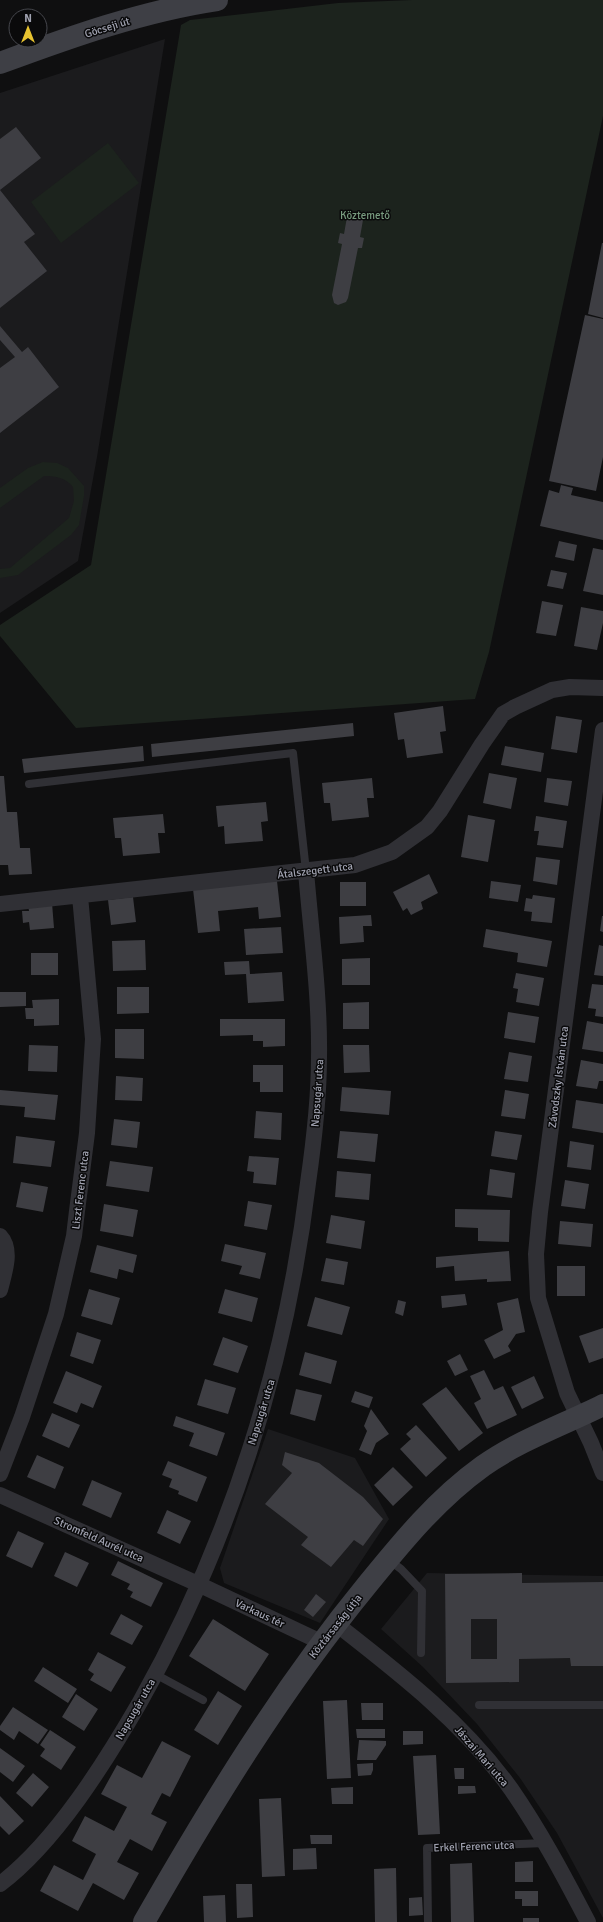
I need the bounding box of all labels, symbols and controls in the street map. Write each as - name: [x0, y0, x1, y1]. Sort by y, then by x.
- north arrow: [8, 8, 48, 48]
- text: N: [24, 12, 32, 25]
- street label: Göcseji út: [83, 14, 131, 41]
- park label: Köztemető: [340, 209, 390, 222]
- street label: Átalszegett utca: [276, 858, 354, 882]
- street label: Závodszky István utca: [546, 1025, 571, 1129]
- street label: Napsugár utca: [309, 1058, 326, 1127]
- street label: Liszt Ferenc utca: [69, 1150, 92, 1230]
- street label: Napsugár utca: [245, 1377, 278, 1447]
- street label: Stromfeld Aurél utca: [52, 1514, 146, 1565]
- street label: Köztársaság útja: [306, 1591, 365, 1661]
- street label: Varkaus tér: [233, 1596, 287, 1631]
- street label: Napsugár utca: [113, 1676, 158, 1742]
- street label: Jászai Mari utca: [452, 1724, 512, 1789]
- street label: Erkel Ferenc utca: [433, 1839, 515, 1854]

